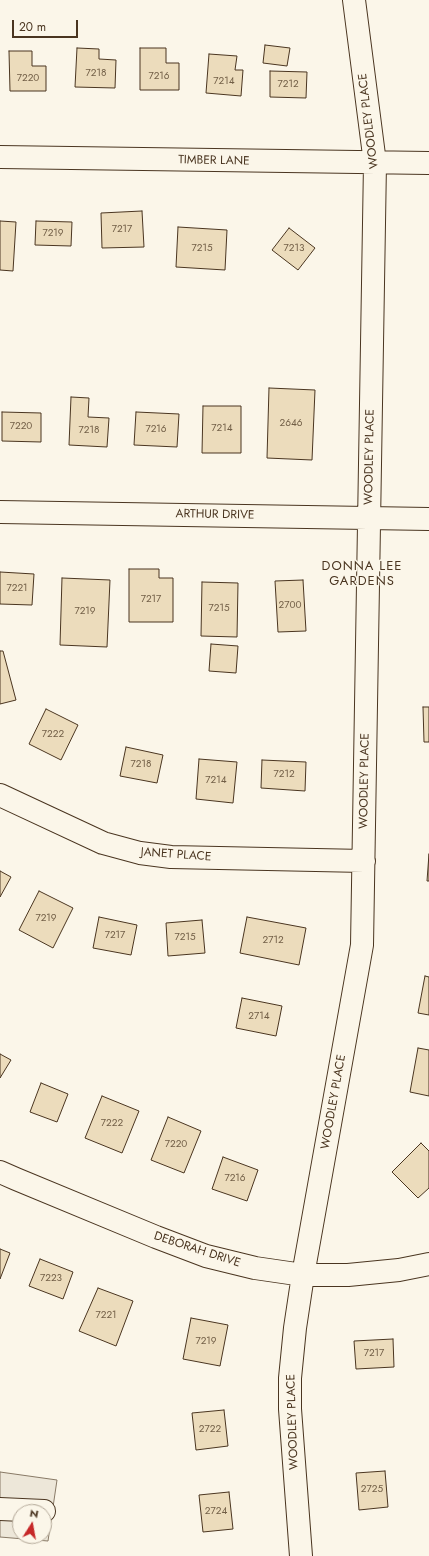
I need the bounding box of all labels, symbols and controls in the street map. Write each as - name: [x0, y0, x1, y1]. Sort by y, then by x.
- scale bar: [14, 12, 80, 38]
- text: 20 m: [19, 18, 46, 36]
- house number: 7218: [86, 68, 106, 80]
- house number: 7216: [148, 71, 170, 83]
- house number: 7220: [17, 73, 39, 85]
- street label: WOODLEY PLACE: [356, 73, 382, 169]
- house number: 7214: [213, 76, 235, 88]
- house number: 7212: [277, 79, 299, 91]
- street label: TIMBER LANE: [178, 153, 250, 169]
- house number: 7217: [112, 224, 132, 236]
- house number: 7219: [42, 228, 64, 240]
- house number: 7215: [191, 243, 213, 255]
- house number: 7213: [284, 243, 304, 255]
- street label: WOODLEY PLACE: [362, 409, 378, 505]
- house number: 2646: [279, 418, 303, 430]
- house number: 7220: [10, 421, 32, 433]
- house number: 7214: [211, 423, 233, 435]
- house number: 7216: [145, 424, 167, 436]
- house number: 7218: [79, 425, 99, 437]
- street label: ARTHUR DRIVE: [175, 507, 255, 523]
- district label: DONNA LEE GARDENS: [322, 559, 402, 590]
- house number: 7221: [6, 583, 28, 595]
- house number: 7217: [141, 594, 161, 606]
- house number: 2700: [279, 600, 301, 612]
- house number: 7215: [208, 603, 230, 615]
- house number: 7219: [74, 606, 96, 618]
- house number: 7222: [42, 729, 64, 741]
- street label: WOODLEY PLACE: [357, 733, 373, 829]
- house number: 7218: [131, 759, 151, 771]
- house number: 7212: [273, 769, 295, 781]
- house number: 7214: [205, 775, 227, 787]
- street label: JANET PLACE: [140, 845, 212, 865]
- house number: 7219: [35, 913, 57, 925]
- house number: 7217: [105, 930, 125, 942]
- house number: 7215: [174, 932, 196, 944]
- house number: 2712: [262, 935, 284, 947]
- house number: 2714: [248, 1011, 270, 1023]
- street label: WOODLEY PLACE: [319, 1054, 349, 1150]
- house number: 7222: [101, 1118, 123, 1130]
- house number: 7220: [165, 1139, 187, 1151]
- house number: 7216: [224, 1173, 246, 1185]
- street label: DEBORAH DRIVE: [152, 1229, 242, 1271]
- house number: 7223: [40, 1273, 62, 1285]
- house number: 7221: [95, 1310, 117, 1322]
- house number: 7219: [195, 1336, 217, 1348]
- house number: 7217: [364, 1348, 384, 1360]
- street label: WOODLEY PLACE: [284, 1374, 302, 1470]
- house number: 2722: [199, 1424, 221, 1436]
- house number: 2725: [361, 1484, 383, 1496]
- north arrow: [12, 1504, 52, 1544]
- text: N: [28, 1505, 40, 1522]
- house number: 2724: [205, 1506, 227, 1518]

